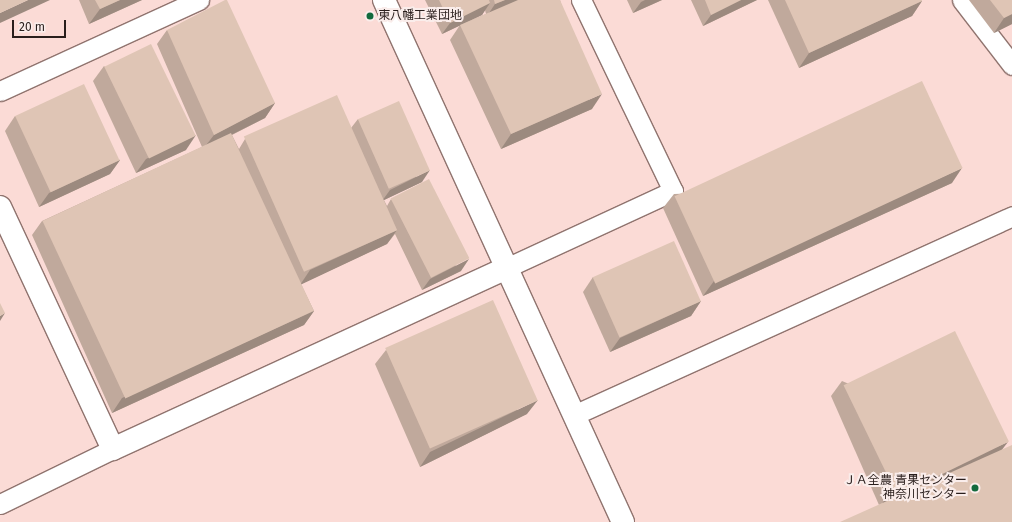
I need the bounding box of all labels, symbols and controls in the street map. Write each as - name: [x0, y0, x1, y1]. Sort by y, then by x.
- place label: 東八幡工業団地: [378, 9, 462, 23]
- marker: 東八幡工業団地: [365, 11, 375, 21]
- scale bar: [14, 12, 68, 38]
- text: 20 m: [19, 20, 45, 34]
- place label: ＪＡ全農 青果センター 神奈川センター: [844, 474, 967, 502]
- marker: ＪＡ全農 青果センター 神奈川センター: [970, 483, 980, 493]

